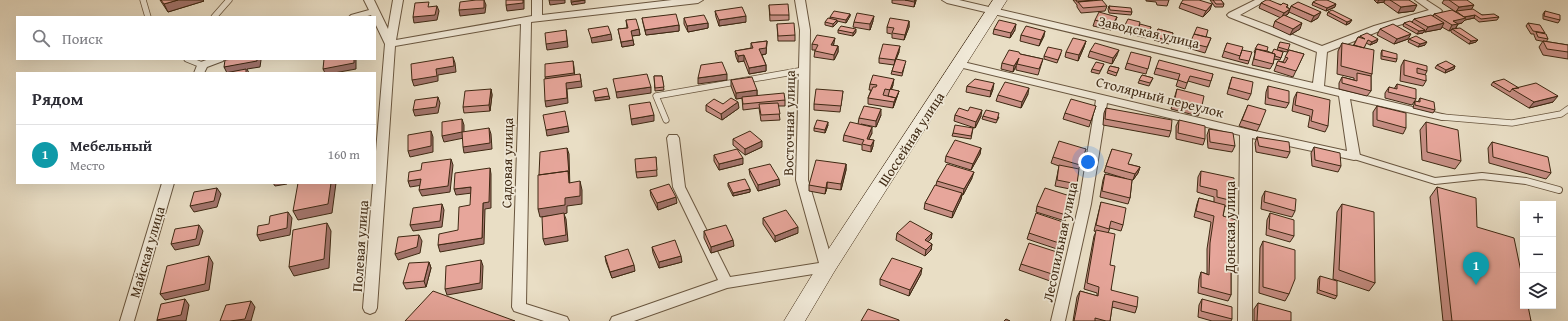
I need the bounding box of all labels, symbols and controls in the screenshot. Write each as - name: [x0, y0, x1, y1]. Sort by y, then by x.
- street label: Заводская улица: [1096, 11, 1202, 53]
- search box: [16, 16, 376, 60]
- icon: search: [30, 27, 52, 49]
- text: Поиск: [62, 28, 103, 49]
- street label: Восточная улица: [778, 70, 800, 176]
- street label: Столярный переулок: [1094, 71, 1227, 123]
- text: Рядом: [32, 86, 83, 111]
- street label: Шоссейная улица: [873, 88, 949, 190]
- street label: Садовая улица: [496, 117, 518, 208]
- text: Мебельный: [70, 135, 152, 156]
- text: 1: [42, 145, 48, 164]
- text: 160 m: [328, 145, 360, 164]
- your location: [1078, 152, 1098, 172]
- text: Место: [70, 156, 105, 175]
- street label: Лесопильная улица: [1038, 180, 1083, 304]
- street label: Донская улица: [1220, 180, 1240, 274]
- street label: Полевая улица: [347, 199, 373, 293]
- map controls: [1520, 201, 1556, 309]
- button: +: [1520, 201, 1556, 237]
- street label: Майская улица: [124, 204, 170, 300]
- button: −: [1520, 237, 1556, 273]
- pin: 1: [1463, 252, 1489, 285]
- button: layers: [1520, 273, 1556, 309]

